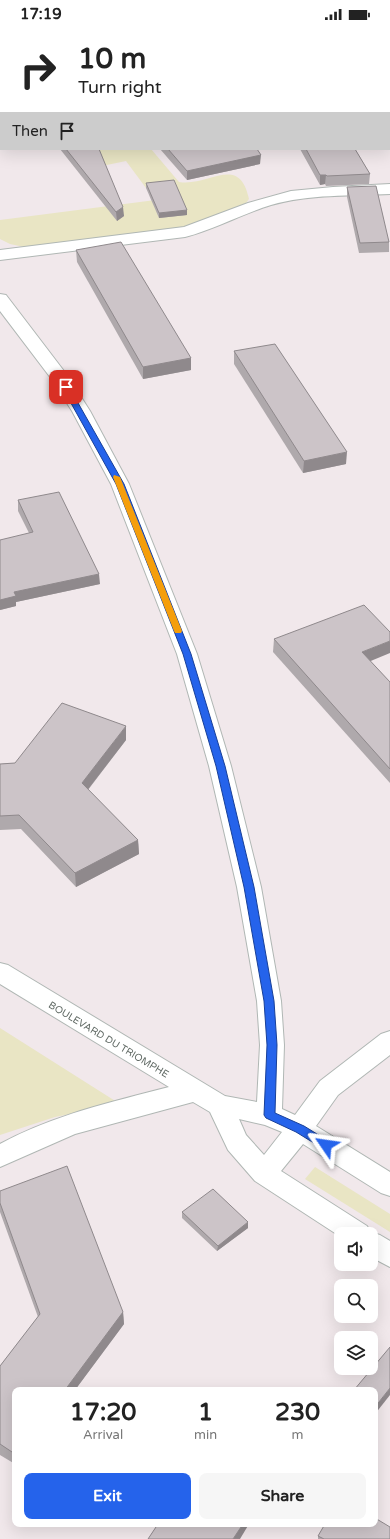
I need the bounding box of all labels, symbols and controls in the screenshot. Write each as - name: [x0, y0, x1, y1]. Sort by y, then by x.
- text: 17:19: [20, 5, 62, 23]
- text: 10 m: [78, 42, 146, 76]
- icon: right: [12, 44, 64, 96]
- text: Turn right: [78, 76, 162, 98]
- icon: arrive: [56, 120, 78, 142]
- text: Then: [12, 122, 48, 140]
- pin: [49, 370, 83, 404]
- icon: arrive: [55, 376, 77, 398]
- street label: BOULEVARD DU TRIOMPHE: [46, 999, 171, 1081]
- position arrow: [305, 1124, 347, 1166]
- map controls: [334, 1227, 378, 1375]
- button: sound: [334, 1227, 378, 1271]
- button: search: [334, 1279, 378, 1323]
- button: layers: [334, 1331, 378, 1375]
- text: 17:20: [70, 1398, 136, 1427]
- text: 1: [198, 1398, 213, 1427]
- text: 230: [275, 1398, 320, 1427]
- text: Arrival: [83, 1427, 123, 1443]
- text: min: [194, 1427, 217, 1443]
- text: m: [292, 1427, 304, 1443]
- button: Exit: [24, 1473, 191, 1519]
- button: Share: [199, 1473, 366, 1519]

